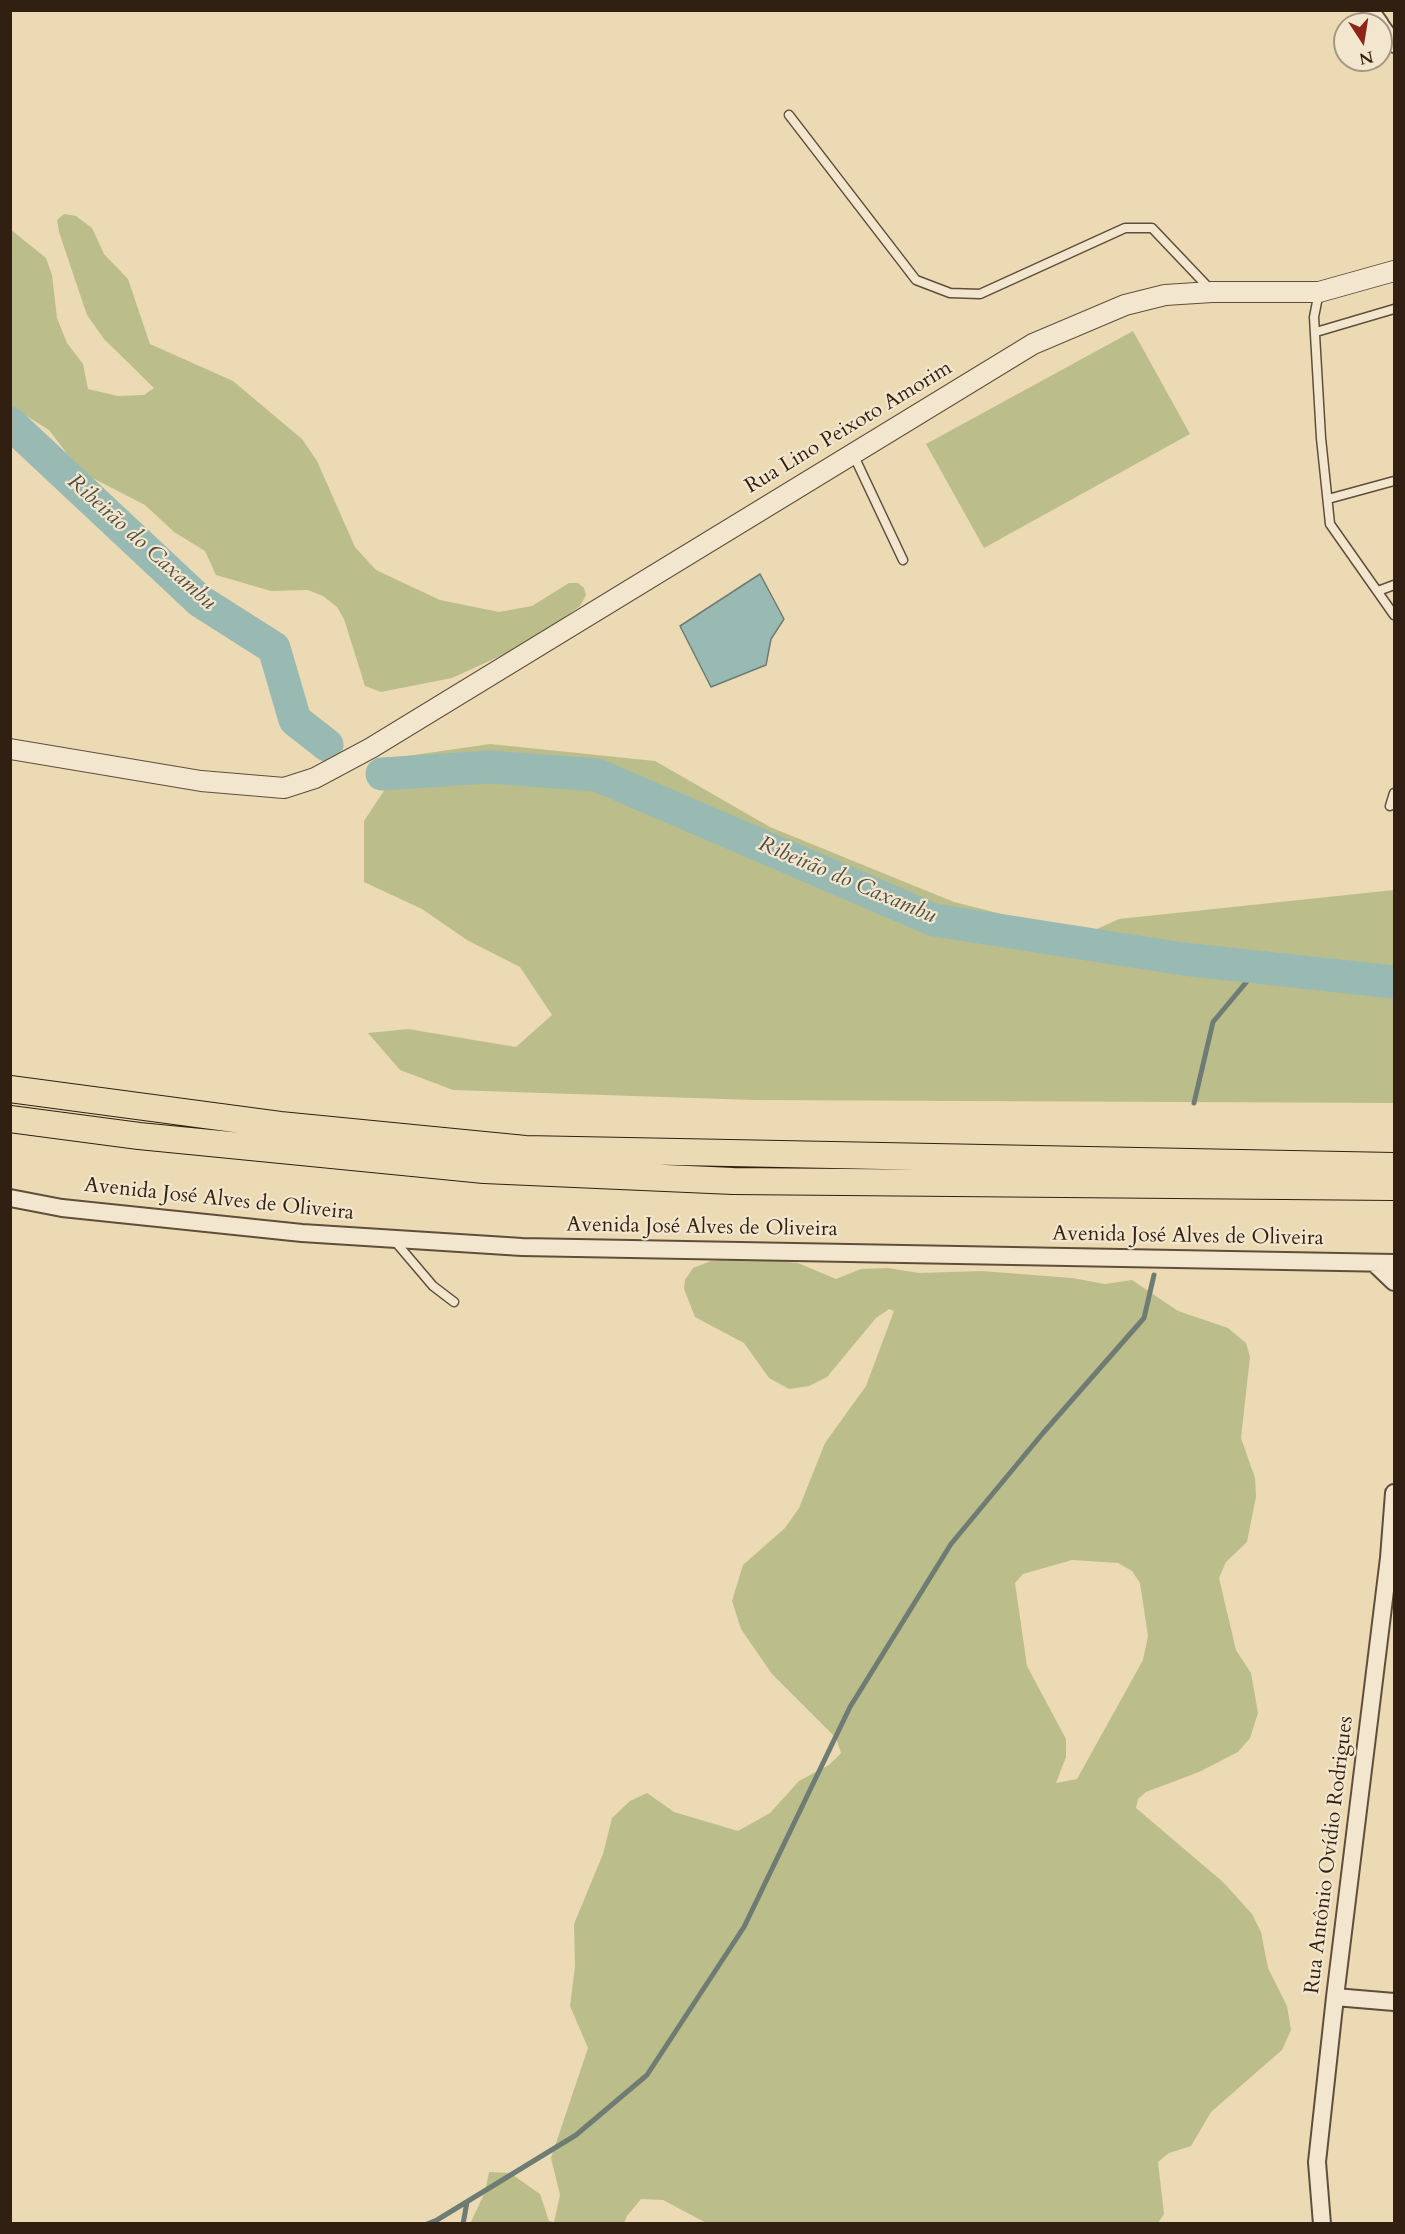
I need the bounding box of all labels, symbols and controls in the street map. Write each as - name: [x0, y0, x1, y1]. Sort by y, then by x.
- north arrow: [1333, 12, 1393, 72]
- text: N: [1357, 45, 1375, 70]
- street label: Rua Lino Peixoto Amorim: [741, 356, 957, 500]
- water label: Ribeirão do Caxambu: [61, 469, 221, 617]
- water label: Ribeirão do Caxambu: [754, 832, 940, 930]
- street label: Avenida José Alves de Oliveira: [83, 1173, 355, 1227]
- street label: Avenida José Alves de Oliveira: [566, 1213, 838, 1243]
- street label: Avenida José Alves de Oliveira: [1052, 1222, 1324, 1252]
- street label: Rua Antônio Ovídio Rodrigues: [1300, 1715, 1360, 1995]

